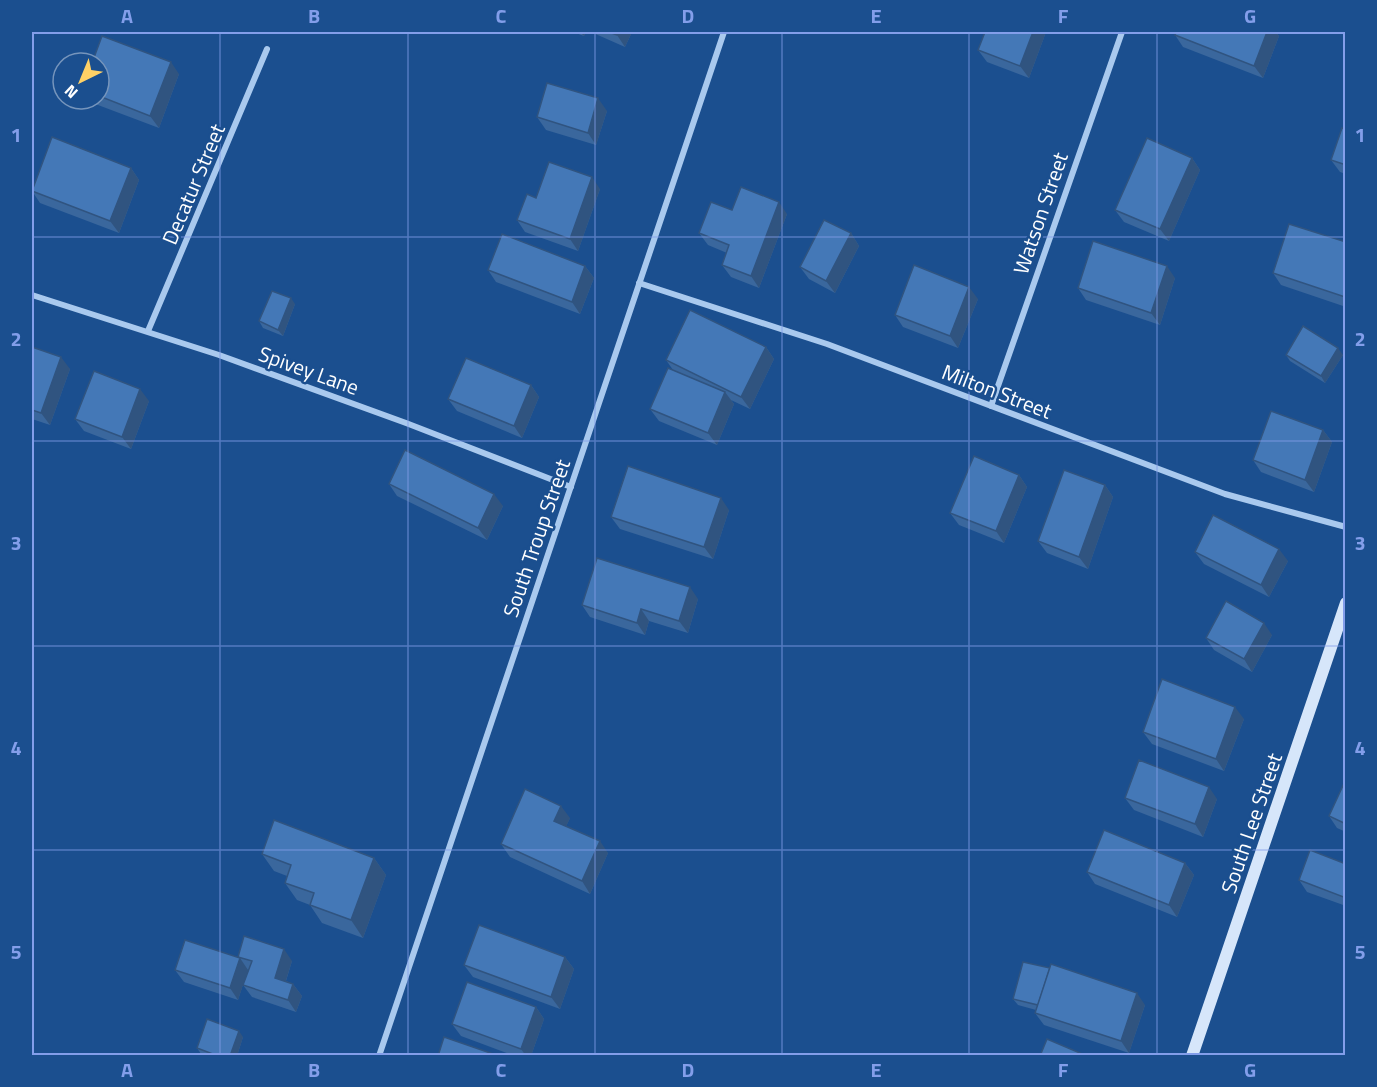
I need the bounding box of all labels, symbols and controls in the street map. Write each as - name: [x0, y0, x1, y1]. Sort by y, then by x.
- text: A: [121, 0, 133, 31]
- text: B: [308, 0, 320, 31]
- text: C: [496, 0, 507, 31]
- text: D: [682, 0, 694, 31]
- text: E: [870, 0, 882, 31]
- text: F: [1058, 0, 1069, 31]
- text: G: [1244, 0, 1256, 31]
- north arrow: [51, 51, 111, 111]
- text: N: [59, 79, 83, 105]
- street label: Decatur Street: [153, 118, 233, 249]
- text: 1: [10, 119, 22, 150]
- text: 1: [1354, 119, 1366, 150]
- street label: Watson Street: [1004, 147, 1076, 278]
- text: 2: [10, 323, 22, 354]
- text: 2: [1354, 323, 1366, 354]
- street label: Spivey Lane: [254, 337, 364, 403]
- street label: Milton Street: [937, 355, 1057, 427]
- street label: South Troup Street: [494, 454, 578, 621]
- text: 3: [10, 527, 22, 558]
- text: 3: [1354, 527, 1366, 558]
- text: 4: [10, 732, 22, 763]
- text: 4: [1354, 732, 1366, 763]
- street label: South Lee Street: [1212, 748, 1290, 898]
- text: 5: [10, 936, 22, 967]
- text: 5: [1354, 936, 1366, 967]
- text: A: [121, 1054, 133, 1085]
- text: B: [308, 1054, 320, 1085]
- text: C: [496, 1054, 507, 1085]
- text: D: [682, 1054, 694, 1085]
- text: E: [870, 1054, 882, 1085]
- text: F: [1058, 1054, 1069, 1085]
- text: G: [1244, 1054, 1256, 1085]

